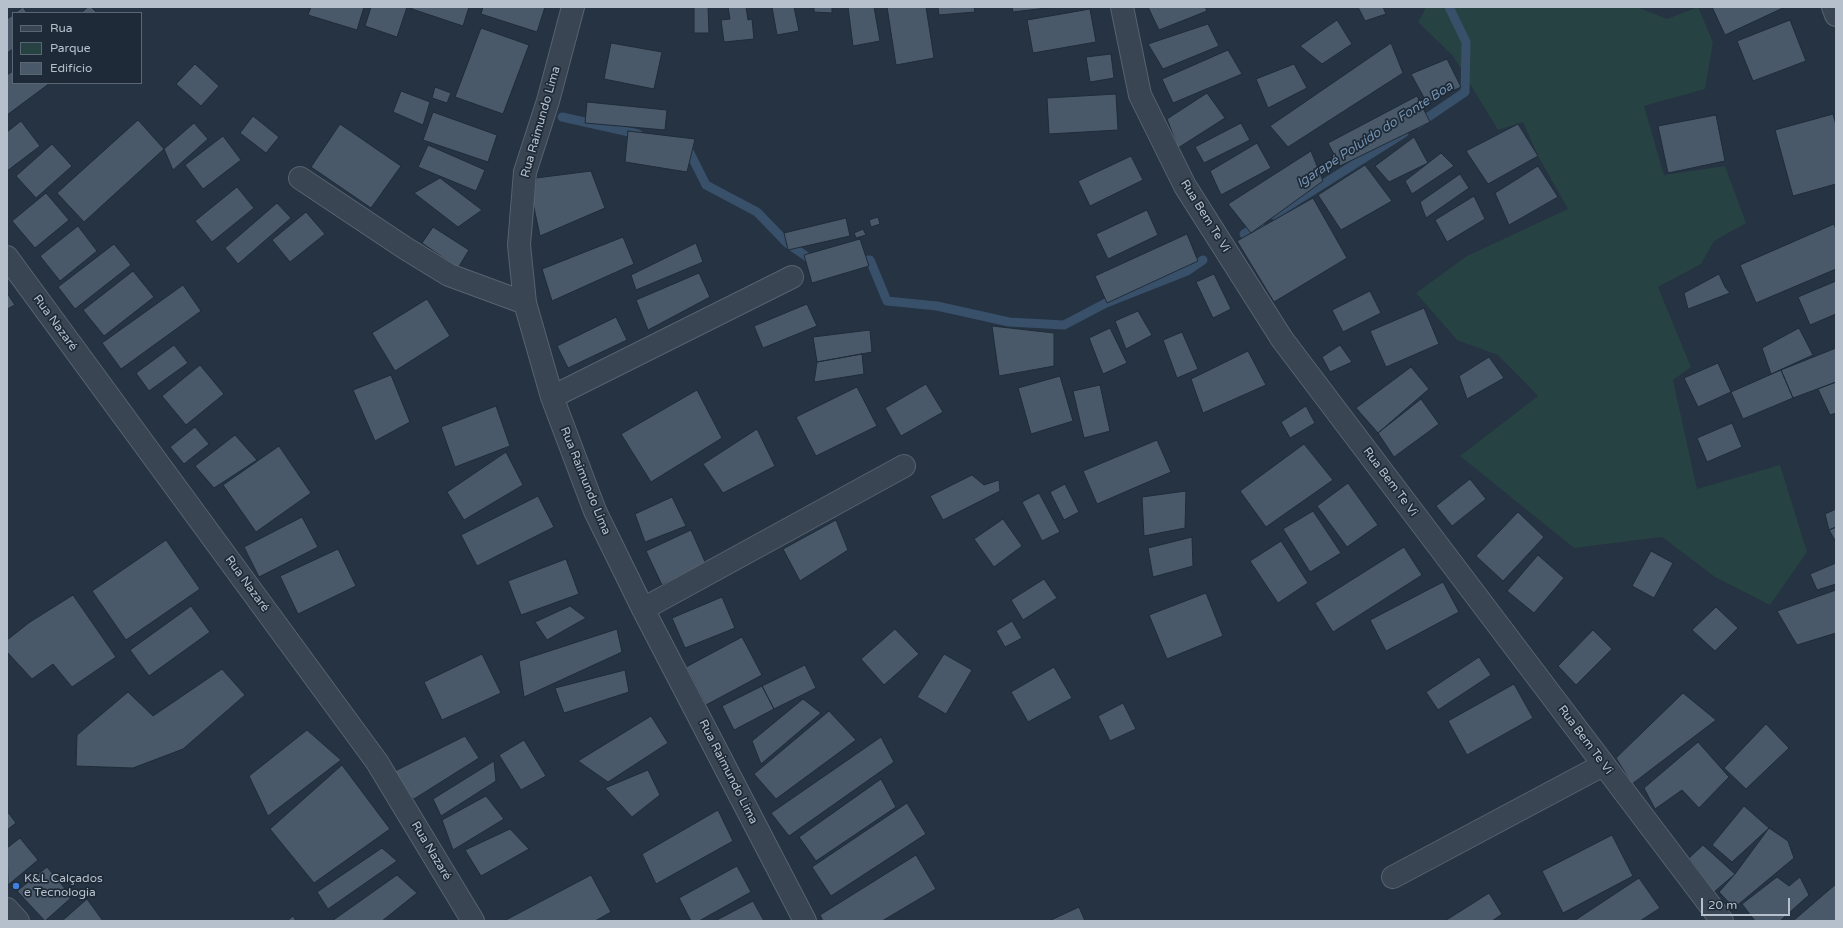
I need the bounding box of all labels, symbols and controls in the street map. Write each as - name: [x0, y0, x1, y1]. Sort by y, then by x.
- legend: [12, 12, 142, 84]
- text: Rua: [50, 21, 73, 35]
- text: Parque: [50, 41, 91, 55]
- text: Edifício: [50, 61, 92, 75]
- street label: Rua Raimundo Lima: [518, 65, 564, 179]
- water label: Igarapé Poluído do Fonte Boa: [1294, 79, 1456, 191]
- street label: Rua Bem Te Vi: [1177, 177, 1233, 255]
- street label: Rua Nazaré: [30, 292, 80, 354]
- street label: Rua Raimundo Lima: [557, 425, 613, 537]
- street label: Rua Bem Te Vi: [1359, 445, 1421, 519]
- street label: Rua Nazaré: [222, 553, 272, 615]
- street label: Rua Bem Te Vi: [1554, 703, 1616, 777]
- street label: Rua Raimundo Lima: [695, 717, 761, 827]
- street label: Rua Nazaré: [408, 819, 454, 883]
- place label: K&L Calçados e Tecnologia: [24, 872, 103, 900]
- marker: K&L Calçados e Tecnologia: [11, 881, 21, 891]
- scale bar: [1703, 890, 1792, 916]
- text: 20 m: [1708, 898, 1737, 912]

